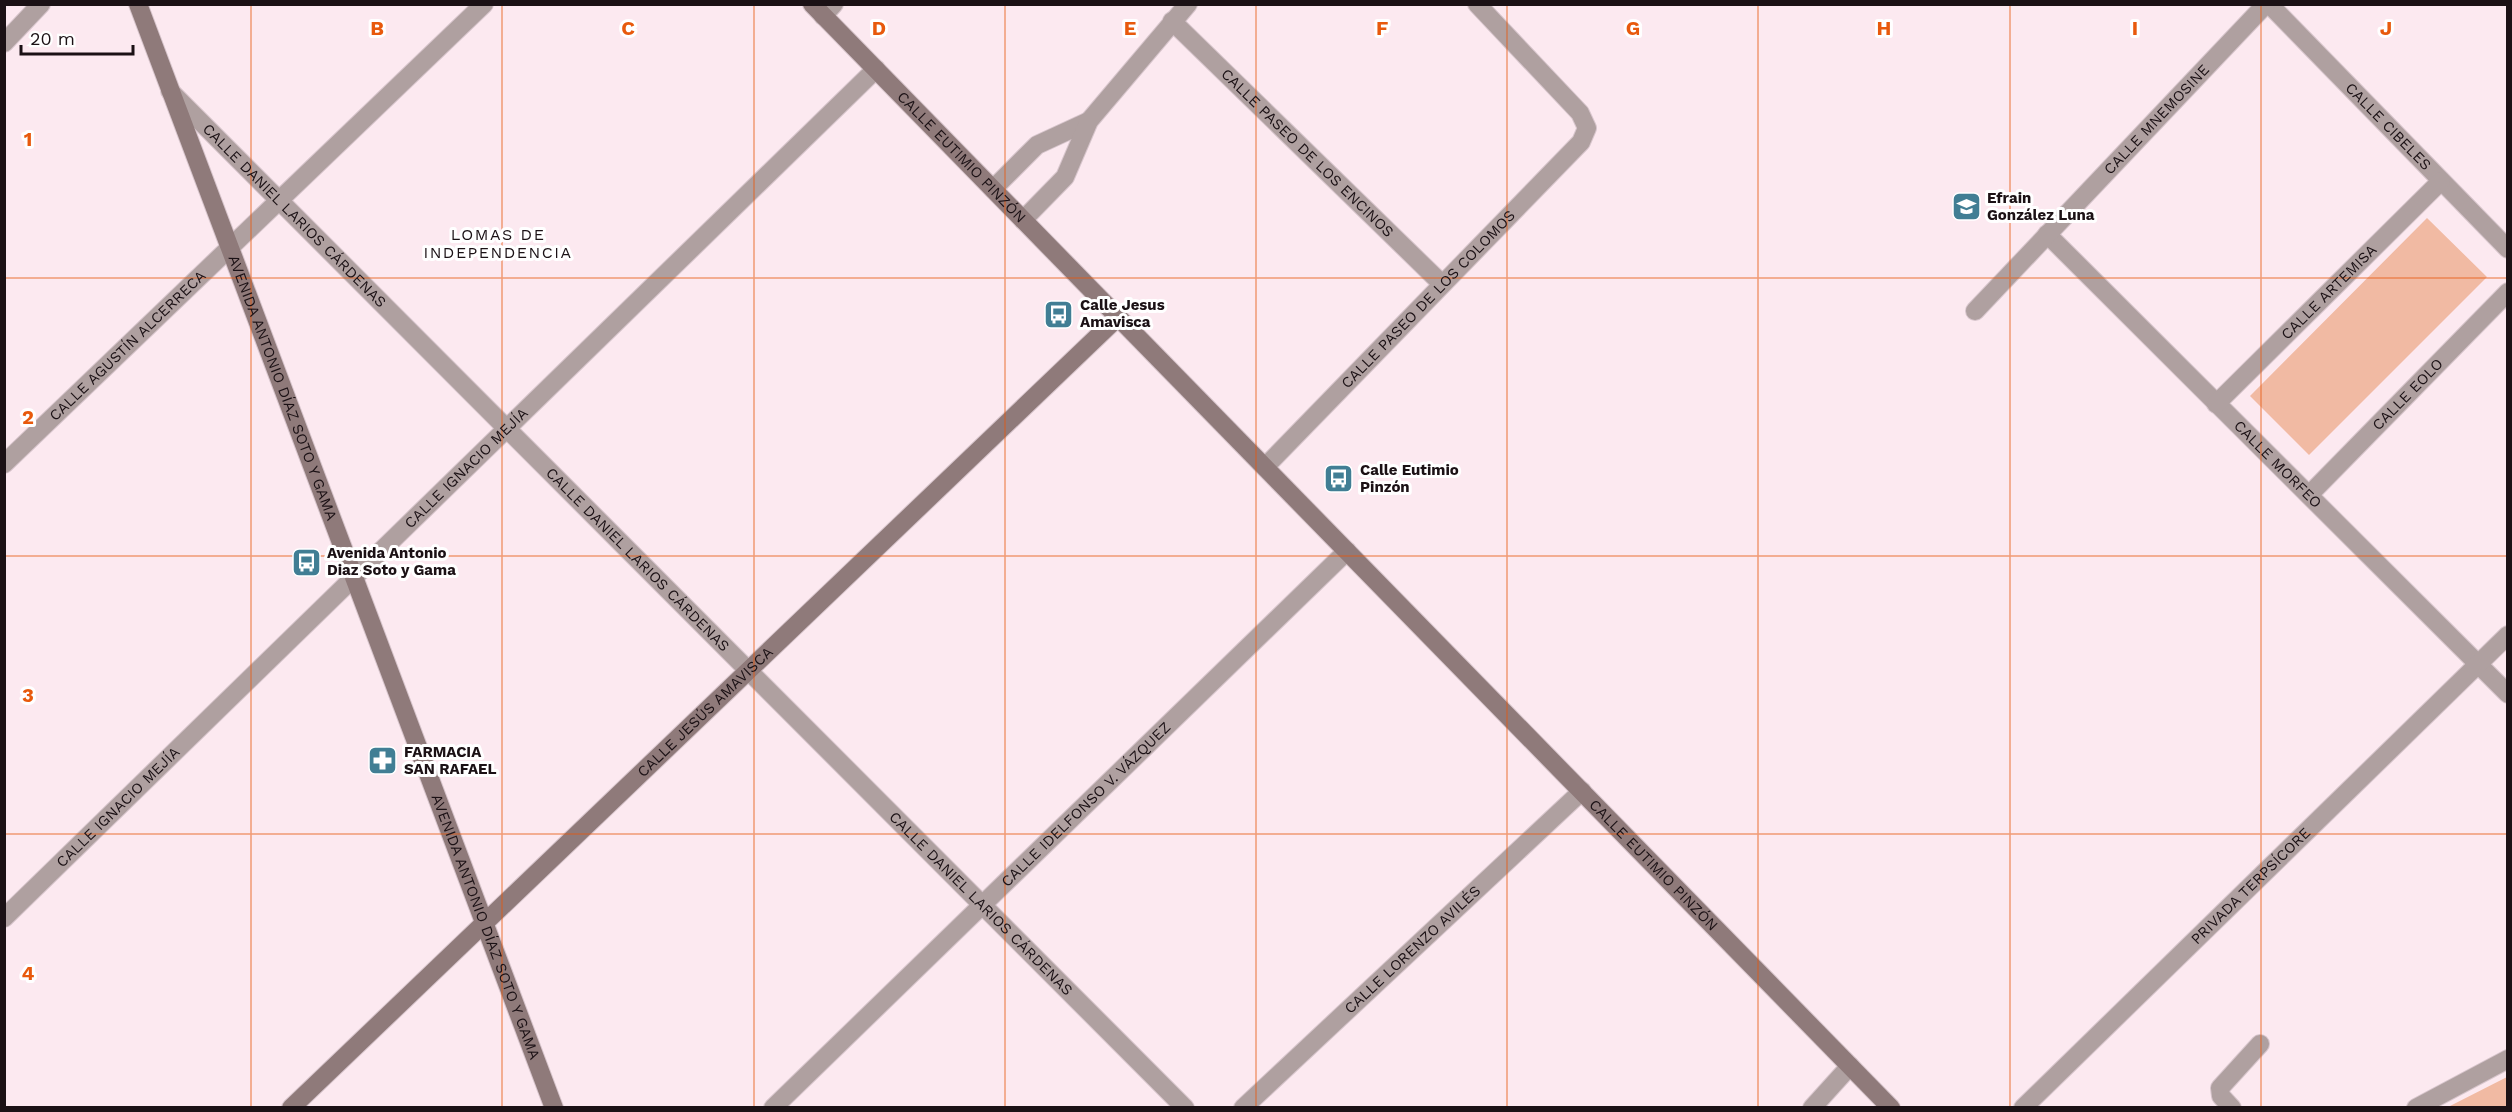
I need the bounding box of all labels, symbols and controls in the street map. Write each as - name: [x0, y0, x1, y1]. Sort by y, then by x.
- text: B: [370, 16, 384, 40]
- text: C: [621, 16, 635, 40]
- text: D: [872, 16, 886, 40]
- text: E: [1124, 16, 1136, 40]
- text: F: [1376, 16, 1388, 40]
- text: G: [1626, 16, 1640, 40]
- text: H: [1877, 16, 1891, 40]
- text: I: [2132, 16, 2138, 40]
- text: J: [2380, 16, 2392, 40]
- scale bar: [21, 18, 134, 56]
- text: 20 m: [30, 28, 75, 49]
- street label: CALLE MNEMOSINE: [2100, 61, 2213, 178]
- street label: CALLE PASEO DE LOS ENCINOS: [1217, 65, 1397, 241]
- street label: CALLE CIBELES: [2342, 79, 2435, 174]
- street label: CALLE EUTIMIO PINZÓN: [894, 88, 1030, 226]
- street label: CALLE DANIEL LARIOS CÁRDENAS: [199, 120, 390, 311]
- text: 1: [24, 127, 32, 151]
- place label: Efrain González Luna: [1987, 189, 2095, 224]
- school or university icon: Efrain González Luna: [1950, 191, 1982, 223]
- street label: CALLE PASEO DE LOS COLOMOS: [1337, 206, 1519, 392]
- district label: LOMAS DE INDEPENDENCIA: [423, 225, 573, 262]
- street label: CALLE ARTEMISA: [2277, 241, 2380, 343]
- street label: AVENIDA ANTONIO DÍAZ SOTO Y GAMA: [224, 252, 341, 523]
- street label: CALLE AGUSTÍN ALCERRECA: [46, 267, 209, 425]
- place label: Calle Jesus Amavisca: [1080, 296, 1165, 331]
- bus stop icon: Calle Jesus Amavisca: [1043, 298, 1075, 330]
- street label: CALLE EOLO: [2369, 355, 2447, 434]
- street label: CALLE IGNACIO MEJÍA: [401, 404, 532, 532]
- text: 2: [22, 405, 34, 429]
- street label: CALLE MORFEO: [2230, 417, 2325, 512]
- place label: Calle Eutimio Pinzón: [1360, 461, 1459, 496]
- bus stop icon: Calle Eutimio Pinzón: [1323, 463, 1355, 495]
- street label: CALLE DANIEL LARIOS CÁRDENAS: [542, 464, 733, 655]
- place label: Avenida Antonio Diaz Soto y Gama: [327, 544, 456, 579]
- bus stop icon: Avenida Antonio Diaz Soto y Gama: [290, 546, 322, 578]
- street label: CALLE JESÚS AMAVISCA: [634, 643, 777, 781]
- text: 3: [22, 683, 34, 707]
- street label: CALLE IDELFONSO V. VÁZQUEZ: [997, 718, 1174, 891]
- street label: CALLE IGNACIO MEJÍA: [53, 743, 183, 871]
- place label: FARMACIA SAN RAFAEL: [404, 743, 497, 778]
- pharmacy icon: FARMACIA SAN RAFAEL: [367, 745, 399, 777]
- street label: AVENIDA ANTONIO DÍAZ SOTO Y GAMA: [428, 791, 544, 1062]
- street label: CALLE EUTIMIO PINZÓN: [1585, 796, 1722, 934]
- street label: CALLE DANIEL LARIOS CÁRDENAS: [885, 808, 1076, 999]
- street label: PRIVADA TERPSÍCORE: [2187, 824, 2314, 948]
- street label: CALLE LORENZO AVILÉS: [1341, 882, 1484, 1017]
- text: 4: [22, 961, 35, 985]

